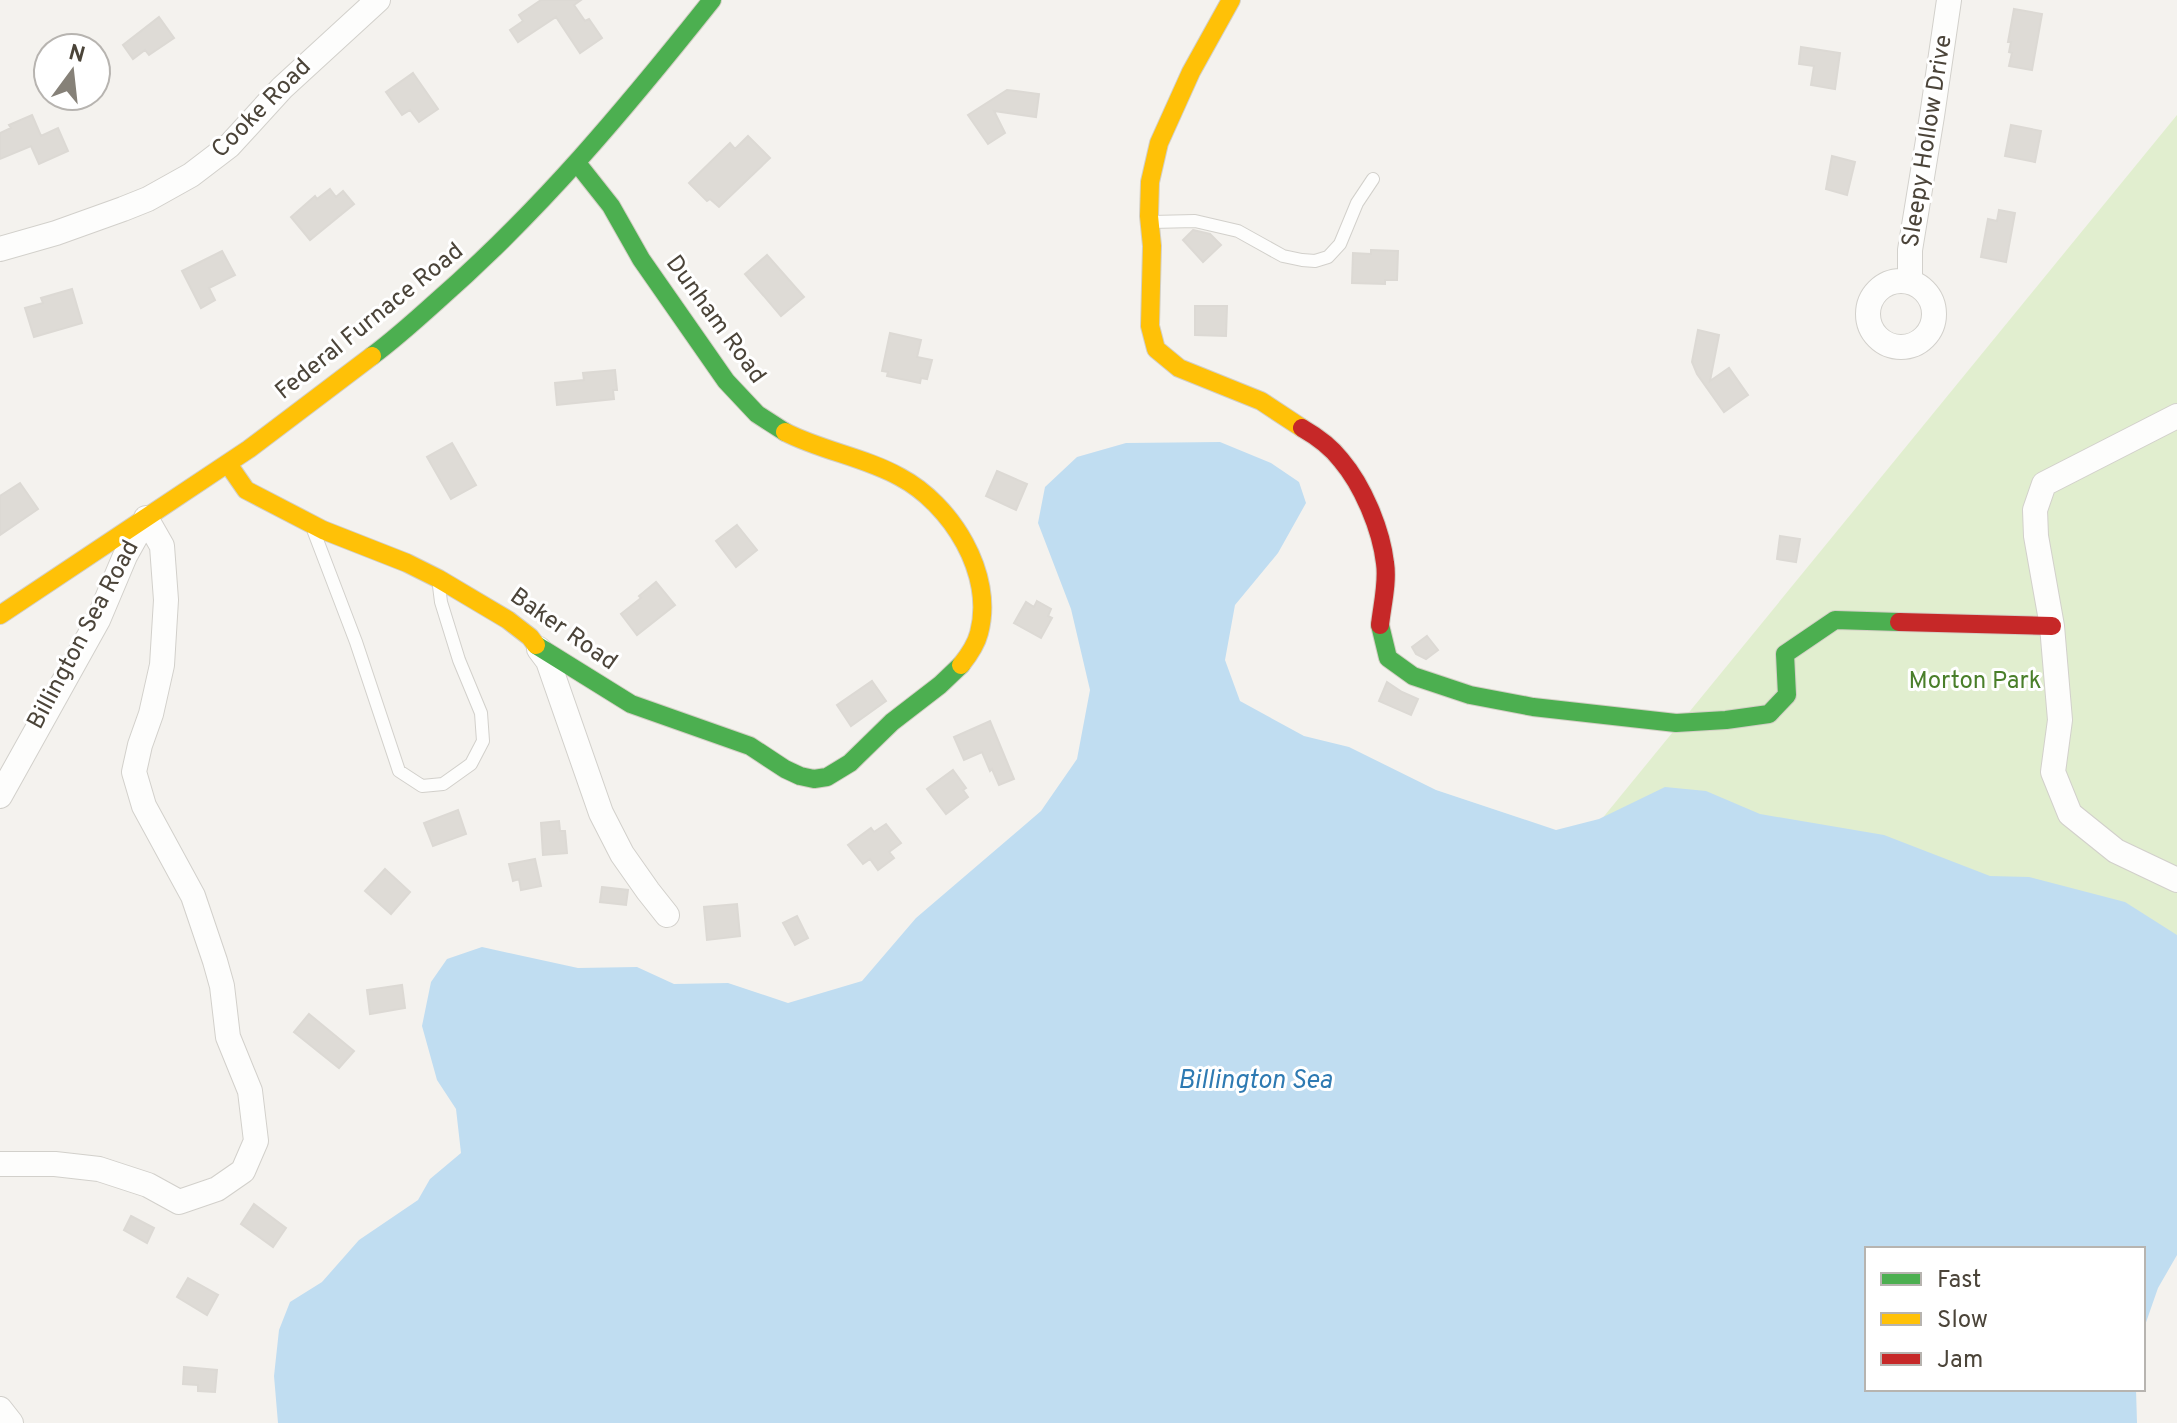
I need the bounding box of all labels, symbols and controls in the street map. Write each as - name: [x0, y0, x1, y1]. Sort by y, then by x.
- north arrow: [32, 32, 112, 112]
- street label: Sleepy Hollow Drive: [1896, 33, 1960, 249]
- text: N: [65, 40, 88, 70]
- street label: Cooke Road: [206, 53, 318, 165]
- street label: Federal Furnace Road: [270, 237, 470, 407]
- street label: Dunham Road: [658, 250, 772, 390]
- street label: Billington Sea Road: [22, 535, 146, 735]
- street label: Baker Road: [503, 582, 623, 678]
- park label: Morton Park: [1908, 667, 2042, 697]
- water label: Billington Sea: [1178, 1065, 1333, 1098]
- legend: [1865, 1247, 2145, 1391]
- text: Fast: [1937, 1266, 1981, 1296]
- text: Slow: [1937, 1306, 1988, 1336]
- text: Jam: [1937, 1346, 1983, 1376]

